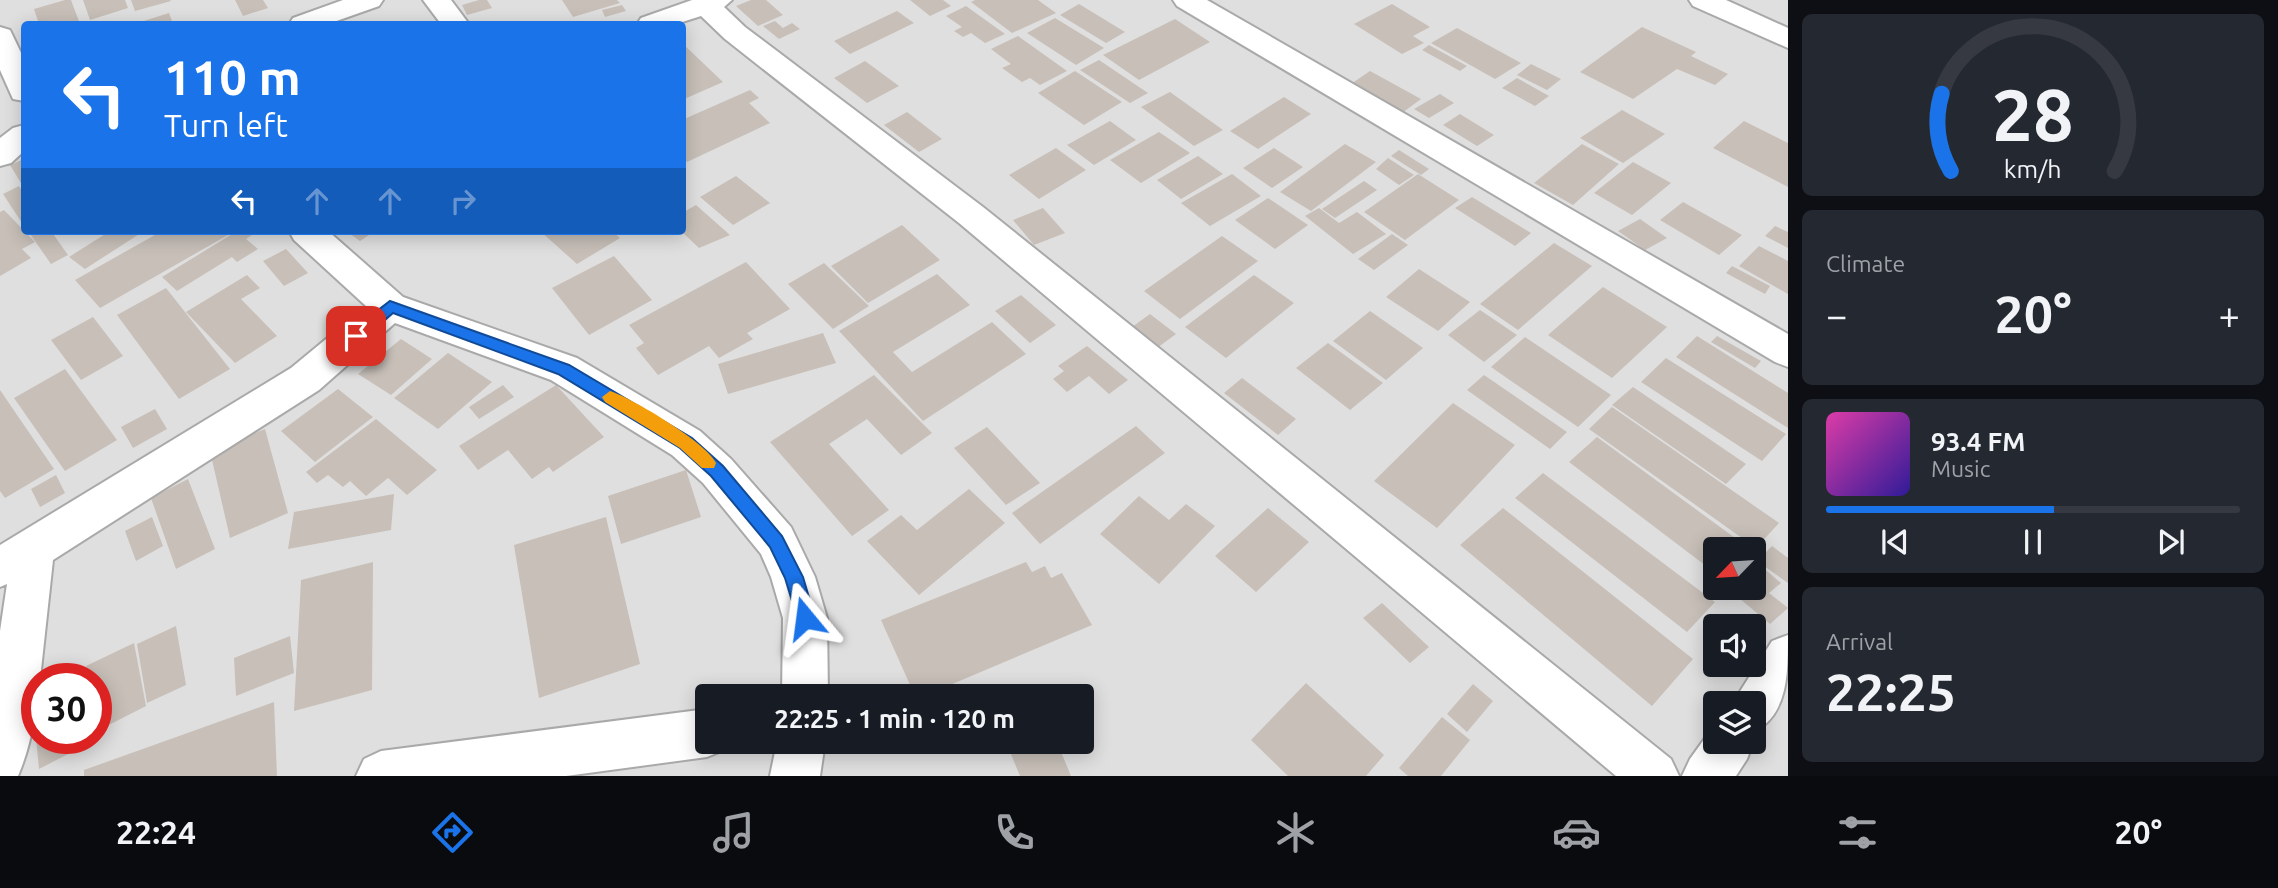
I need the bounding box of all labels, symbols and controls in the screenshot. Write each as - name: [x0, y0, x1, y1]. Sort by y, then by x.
- icon: left: [49, 49, 140, 140]
- text: 110 m: [164, 49, 301, 104]
- text: 28: [1992, 73, 2074, 155]
- text: Turn left: [164, 107, 288, 143]
- text: km/h: [2004, 155, 2062, 183]
- icon: left: [225, 182, 263, 220]
- icon: ahead: [298, 182, 336, 220]
- icon: ahead: [371, 182, 409, 220]
- icon: right: [444, 182, 482, 220]
- text: Climate: [1826, 251, 1905, 276]
- text: 20°: [1994, 285, 2072, 343]
- text: −: [1826, 294, 1847, 336]
- text: +: [2219, 294, 2240, 336]
- pin: [326, 306, 386, 366]
- icon: arrive: [337, 317, 375, 355]
- text: 93.4 FM: [1931, 427, 2025, 456]
- text: Music: [1931, 456, 1990, 481]
- icon: previous: [1876, 523, 1914, 561]
- icon: pause: [2014, 523, 2052, 561]
- icon: next: [2152, 523, 2190, 561]
- north arrow: [1703, 537, 1766, 600]
- map controls: [1703, 537, 1766, 754]
- position arrow: [768, 581, 842, 655]
- button: sound: [1703, 614, 1766, 677]
- text: Arrival: [1826, 629, 1893, 654]
- speed limit sign: 30: [21, 663, 112, 754]
- text: 22:25: [1826, 663, 1956, 721]
- button: layers: [1703, 691, 1766, 754]
- text: 22:25 · 1 min · 120 m: [774, 704, 1015, 733]
- icon: directions: [428, 808, 477, 857]
- icon: music: [709, 808, 758, 857]
- icon: phone: [990, 808, 1039, 857]
- icon: climate: [1271, 808, 1320, 857]
- icon: car: [1552, 808, 1601, 857]
- icon: filters: [1833, 808, 1882, 857]
- text: 22:24: [116, 814, 196, 850]
- text: 20°: [2115, 814, 2162, 850]

